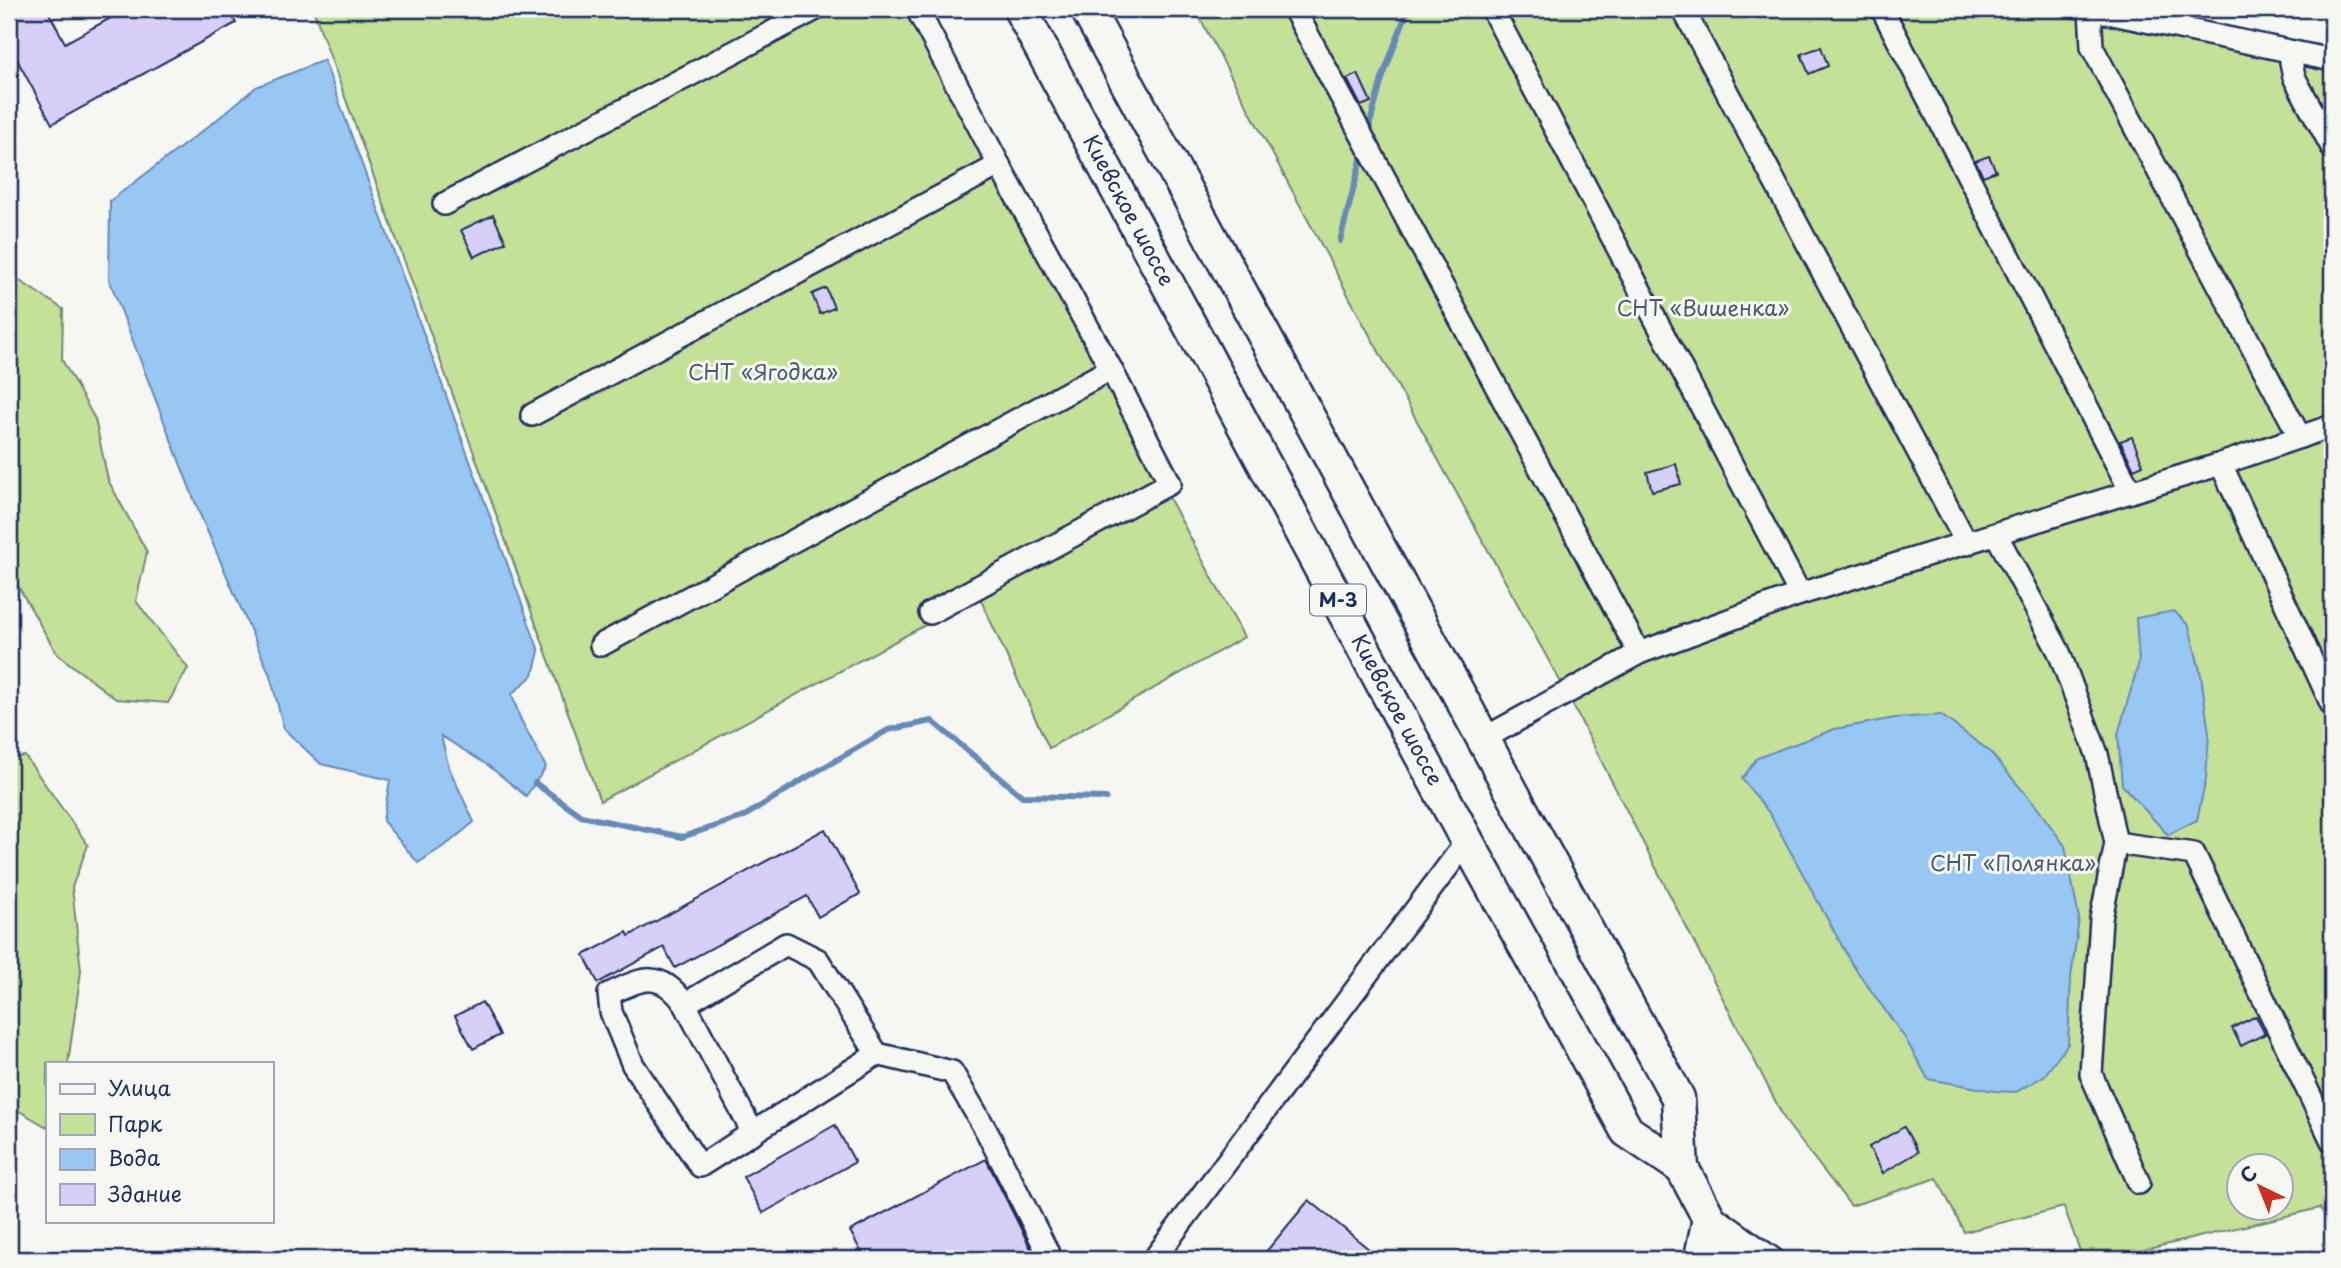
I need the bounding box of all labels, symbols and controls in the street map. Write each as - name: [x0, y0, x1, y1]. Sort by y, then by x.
- street label: Киевское шоссе: [1076, 128, 1184, 291]
- park label: СНТ «Вишенка»: [1617, 291, 1789, 323]
- park label: СНТ «Ягодка»: [688, 355, 838, 387]
- road number: М-3: [1310, 584, 1366, 615]
- street label: Киевское шоссе: [1345, 628, 1452, 791]
- park label: СНТ «Полянка»: [1930, 846, 2096, 878]
- legend: [46, 1062, 273, 1222]
- text: Улица: [108, 1071, 171, 1103]
- text: Парк: [108, 1107, 163, 1139]
- text: Вода: [108, 1141, 160, 1173]
- north arrow: [2226, 1152, 2296, 1222]
- text: С: [2233, 1159, 2263, 1189]
- text: Здание: [108, 1177, 182, 1209]

